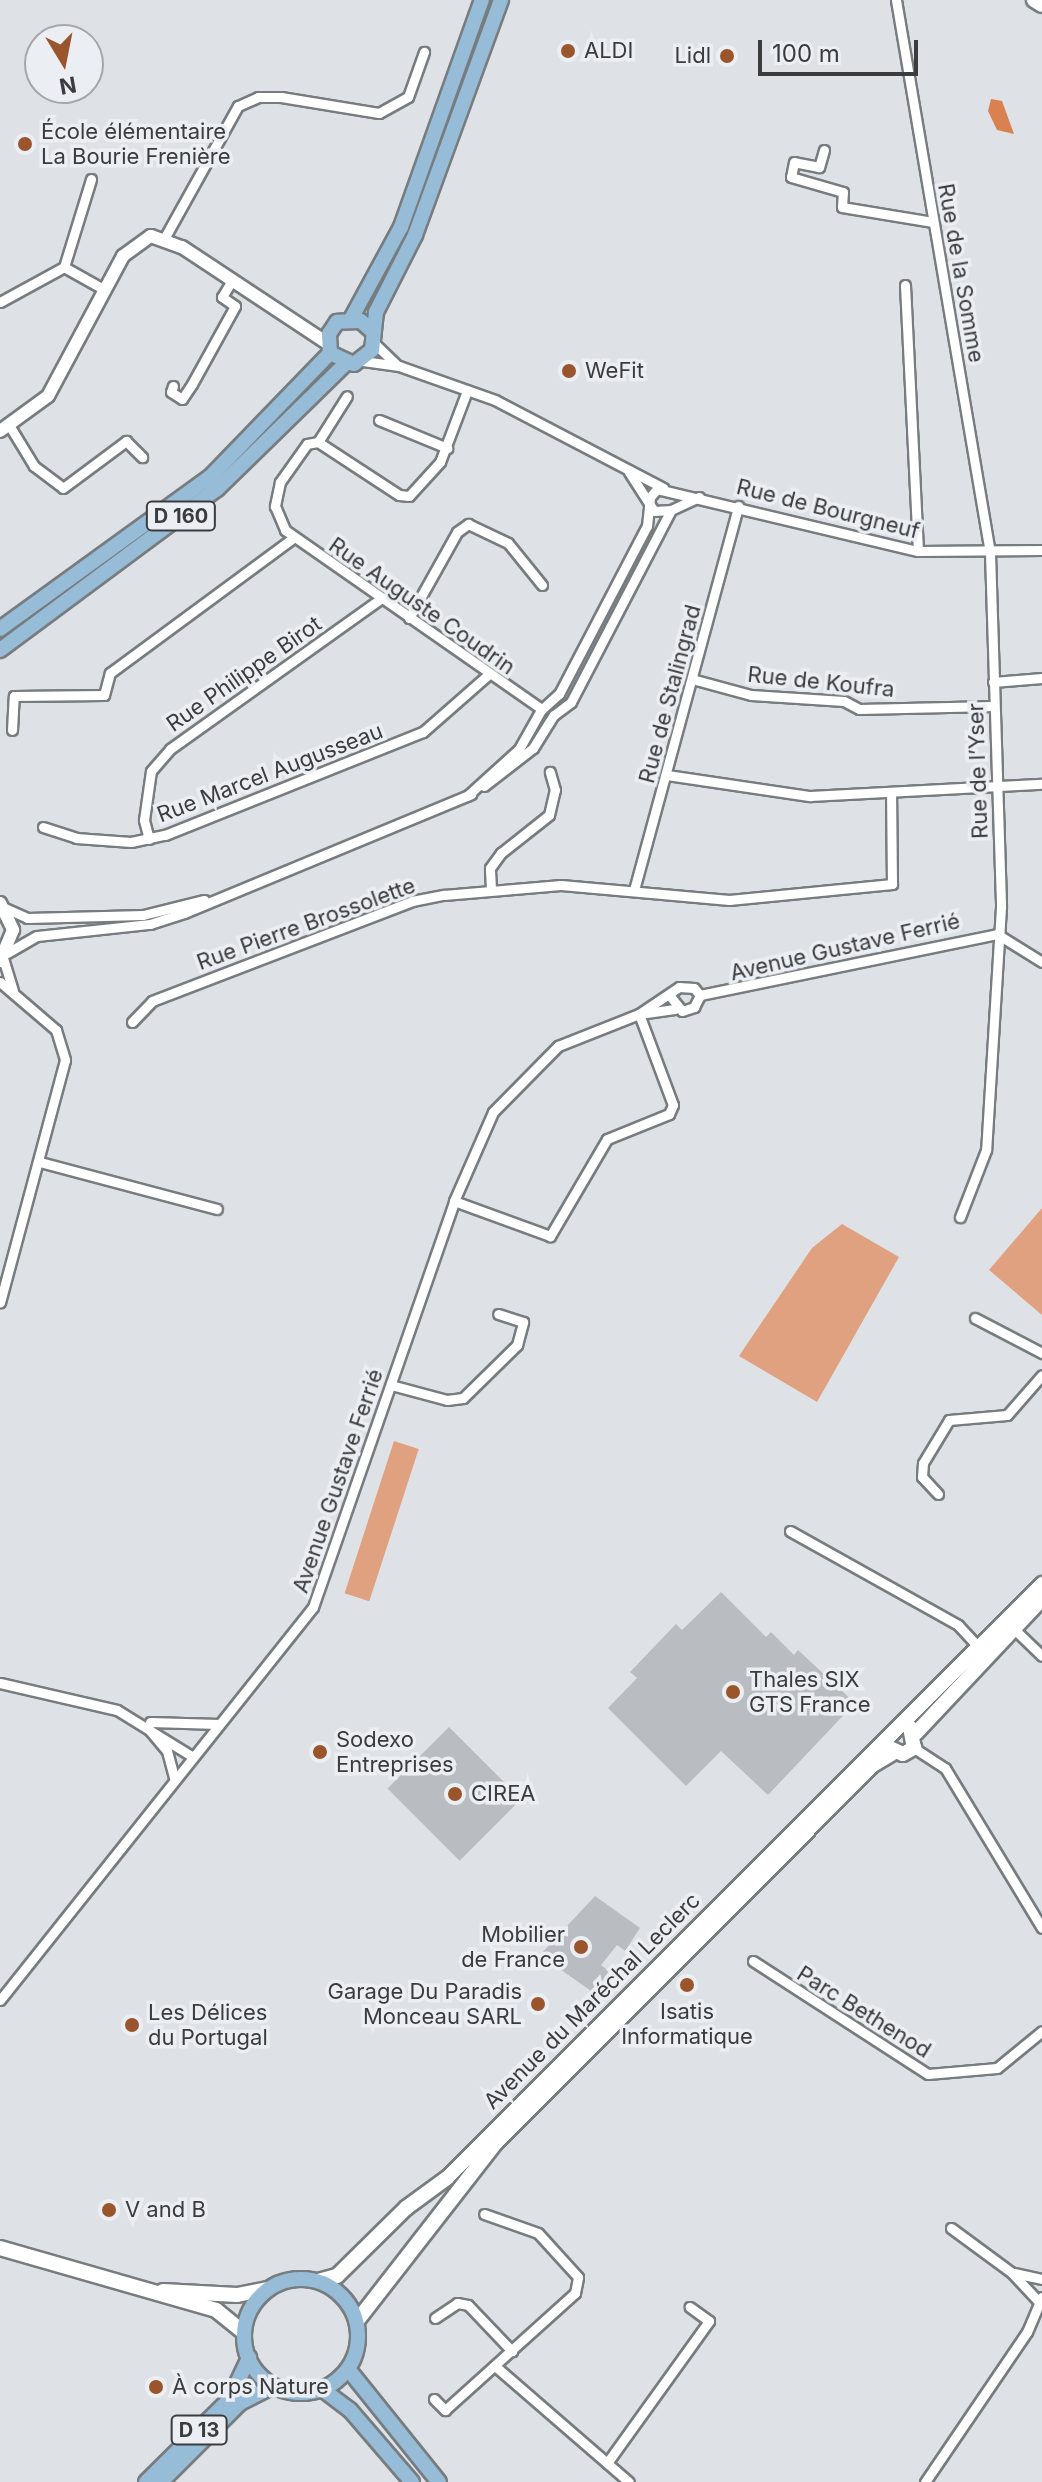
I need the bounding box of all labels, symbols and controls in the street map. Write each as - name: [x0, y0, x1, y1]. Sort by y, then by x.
- north arrow: [24, 24, 104, 104]
- scale bar: [762, 24, 922, 74]
- place label: ALDI: [584, 38, 633, 64]
- text: 100 m: [772, 39, 840, 68]
- marker: ALDI: [559, 42, 577, 60]
- place label: Lidl: [674, 43, 711, 69]
- marker: Lidl: [718, 47, 736, 65]
- text: N: [57, 71, 78, 100]
- place label: École élémentaire La Bourie Frenière: [41, 118, 231, 170]
- marker: École élémentaire La Bourie Frenière: [16, 135, 34, 153]
- street label: Rue de la Somme: [932, 181, 990, 365]
- place label: WeFit: [585, 358, 644, 384]
- marker: WeFit: [560, 362, 578, 380]
- street label: Rue de Bourgneuf: [734, 473, 922, 545]
- road number: D 160: [145, 500, 217, 532]
- street label: Rue Auguste Coudrin: [324, 532, 520, 680]
- street label: Rue de Stalingrad: [633, 602, 707, 786]
- street label: Rue Philippe Birot: [161, 611, 327, 737]
- street label: Rue de Koufra: [746, 661, 896, 703]
- street label: Rue de l’Yser: [962, 703, 994, 839]
- street label: Rue Marcel Augusseau: [153, 718, 387, 828]
- street label: Rue Pierre Brossolette: [193, 872, 419, 976]
- street label: Avenue Gustave Ferrié: [727, 908, 963, 986]
- street label: Avenue Gustave Ferrié: [287, 1366, 389, 1596]
- place label: Thales SIX GTS France: [749, 1666, 871, 1718]
- marker: Thales SIX GTS France: [724, 1683, 742, 1701]
- place label: Sodexo Entreprises: [336, 1726, 454, 1778]
- marker: Sodexo Entreprises: [311, 1743, 329, 1761]
- place label: CIREA: [471, 1781, 536, 1807]
- marker: CIREA: [446, 1785, 464, 1803]
- street label: Avenue du Maréchal Leclerc: [478, 1887, 706, 2115]
- place label: Mobilier de France: [461, 1921, 565, 1972]
- marker: Mobilier de France: [572, 1938, 590, 1956]
- street label: Parc Bethenod: [792, 1960, 936, 2064]
- marker: Isatis Informatique: [678, 1976, 696, 1994]
- place label: Garage Du Paradis Monceau SARL: [328, 1978, 522, 2030]
- marker: Garage Du Paradis Monceau SARL: [529, 1995, 547, 2013]
- place label: Isatis Informatique: [621, 1998, 753, 2050]
- place label: Les Délices du Portugal: [148, 1999, 268, 2050]
- marker: Les Délices du Portugal: [123, 2016, 141, 2034]
- place label: V and B: [125, 2197, 206, 2223]
- marker: V and B: [100, 2201, 118, 2219]
- place label: À corps Nature: [172, 2374, 329, 2400]
- marker: À corps Nature: [147, 2378, 165, 2396]
- road number: D 13: [169, 2414, 229, 2446]

